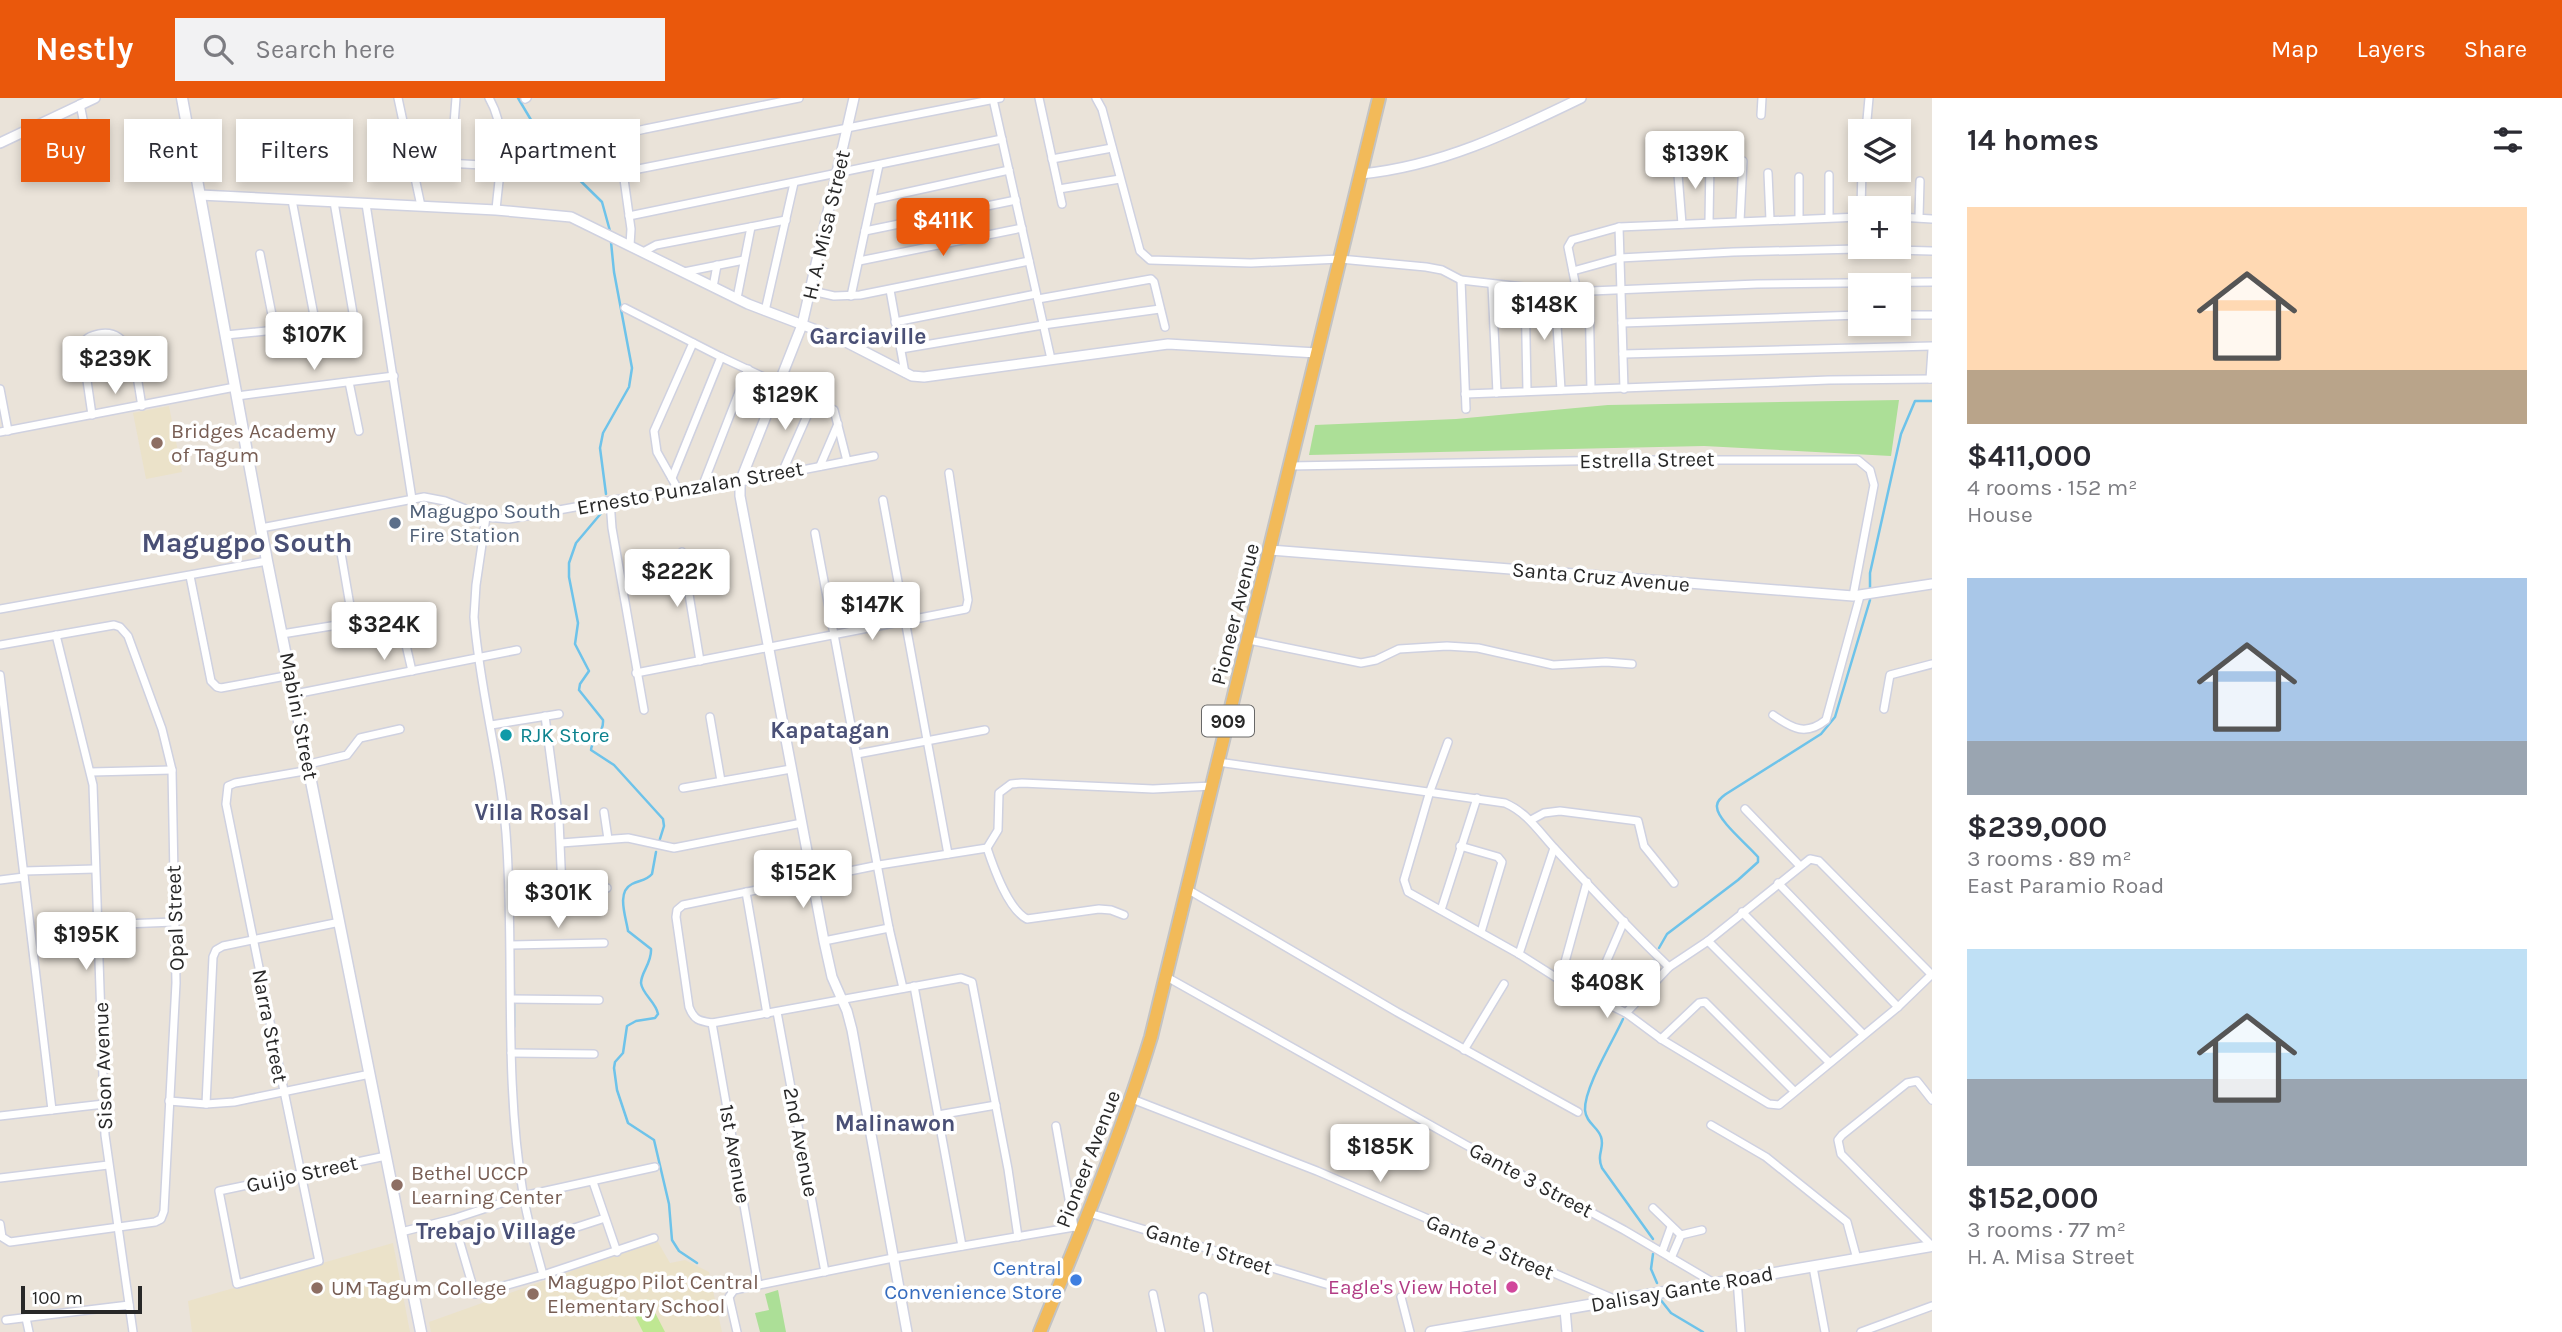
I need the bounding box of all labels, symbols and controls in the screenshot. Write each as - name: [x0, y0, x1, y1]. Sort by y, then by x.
- search box: [175, 18, 665, 81]
- text: Nestly: [35, 30, 133, 68]
- icon: search: [199, 30, 237, 68]
- text: Search here: [255, 34, 395, 65]
- text: Map: [2271, 35, 2319, 63]
- text: Layers: [2357, 35, 2426, 63]
- text: Share: [2464, 35, 2527, 63]
- chip: Buy: [21, 119, 110, 182]
- chip: Rent: [124, 119, 222, 182]
- chip: Filters: [236, 119, 353, 182]
- chip: New: [367, 119, 461, 182]
- chip: Apartment: [475, 119, 640, 182]
- map controls: [1848, 119, 1911, 336]
- button: layers: [1848, 119, 1911, 182]
- icon: filters: [2489, 121, 2527, 159]
- text: 14 homes: [1967, 122, 2099, 158]
- pin: $139K: [1646, 132, 1744, 191]
- text: $139K: [1661, 140, 1729, 167]
- street label: H. A. Misa Street: [797, 148, 855, 302]
- button: +: [1848, 196, 1911, 259]
- pin: $411K: [894, 198, 992, 258]
- text: $411K: [913, 207, 973, 234]
- icon: home: [2184, 253, 2310, 379]
- button: −: [1848, 273, 1911, 336]
- pin: $148K: [1495, 282, 1593, 342]
- text: $148K: [1510, 291, 1578, 318]
- pin: $107K: [265, 313, 363, 372]
- text: $107K: [281, 321, 347, 348]
- district label: Garciaville: [810, 323, 926, 350]
- pin: $239K: [66, 336, 164, 396]
- text: $239K: [78, 345, 152, 372]
- pin: $129K: [736, 372, 834, 432]
- text: $129K: [751, 381, 819, 408]
- place label: Bridges Academy of Tagum: [171, 419, 336, 467]
- marker: Bridges Academy of Tagum: [149, 435, 165, 451]
- text: $411,000: [1967, 438, 2091, 474]
- street label: Estrella Street: [1579, 447, 1715, 473]
- street label: Ernesto Punzalan Street: [575, 456, 805, 520]
- text: 4 rooms · 152 m²: [1967, 474, 2138, 501]
- place label: Magugpo South Fire Station: [409, 499, 561, 547]
- text: House: [1967, 501, 2033, 528]
- marker: Magugpo South Fire Station: [387, 515, 403, 531]
- district label: Magugpo South: [142, 526, 352, 559]
- street label: Pioneer Avenue: [1206, 541, 1264, 687]
- pin: $222K: [628, 550, 726, 609]
- street label: Santa Cruz Avenue: [1511, 557, 1691, 597]
- text: $222K: [641, 558, 713, 585]
- pin: $147K: [823, 582, 921, 642]
- text: $147K: [840, 591, 904, 618]
- pin: $324K: [335, 602, 433, 662]
- text: $324K: [348, 611, 420, 638]
- icon: home: [2184, 624, 2310, 750]
- street label: Mabini Street: [275, 650, 323, 782]
- road number: 909: [1202, 706, 1254, 736]
- district label: Kapatagan: [770, 717, 890, 744]
- place label: RJK Store: [520, 723, 610, 747]
- marker: RJK Store: [498, 727, 514, 743]
- district label: Villa Rosal: [474, 799, 590, 826]
- text: $239,000: [1967, 809, 2107, 845]
- text: 3 rooms · 89 m²: [1967, 845, 2132, 872]
- pin: $152K: [754, 850, 852, 910]
- text: $152K: [770, 859, 836, 886]
- street label: Opal Street: [161, 865, 189, 971]
- pin: $301K: [509, 870, 607, 930]
- text: East Paramio Road: [1967, 872, 2165, 899]
- text: $301K: [524, 879, 592, 906]
- pin: $195K: [37, 912, 135, 972]
- text: $195K: [53, 921, 119, 948]
- pin: $408K: [1558, 960, 1656, 1020]
- street label: Narra Street: [247, 967, 293, 1085]
- text: $408K: [1570, 969, 1644, 996]
- icon: home: [2184, 995, 2310, 1121]
- street label: Sison Avenue: [89, 1001, 117, 1131]
- street label: 2nd Avenue: [779, 1085, 823, 1199]
- street label: Pioneer Avenue: [1051, 1087, 1125, 1231]
- street label: 1st Avenue: [715, 1103, 755, 1205]
- district label: Malinawon: [835, 1110, 955, 1137]
- pin: $185K: [1331, 1124, 1429, 1184]
- text: $185K: [1346, 1133, 1414, 1160]
- street label: Gante 3 Street: [1465, 1137, 1597, 1223]
- street label: Guijo Street: [244, 1150, 360, 1198]
- place label: Bethel UCCP Learning Center: [411, 1161, 562, 1209]
- marker: Bethel UCCP Learning Center: [389, 1177, 405, 1193]
- text: $152,000: [1967, 1180, 2099, 1216]
- street label: Gante 2 Street: [1423, 1209, 1557, 1285]
- text: 3 rooms · 77 m²: [1967, 1216, 2126, 1243]
- district label: Trebajo Village: [416, 1218, 576, 1245]
- street label: Gante 1 Street: [1143, 1218, 1275, 1280]
- text: H. A. Misa Street: [1967, 1243, 2134, 1270]
- place label: Central Convenience Store: [884, 1256, 1062, 1304]
- street label: Dalisay Gante Road: [1589, 1261, 1775, 1317]
- place label: Magugpo Pilot Central Elementary School: [547, 1270, 759, 1318]
- marker: Central Convenience Store: [1068, 1272, 1084, 1288]
- place label: Eagle's View Hotel: [1328, 1275, 1498, 1299]
- place label: UM Tagum College: [331, 1276, 506, 1300]
- marker: Eagle's View Hotel: [1504, 1279, 1520, 1295]
- marker: UM Tagum College: [309, 1280, 325, 1296]
- scale bar: [21, 1283, 142, 1315]
- marker: Magugpo Pilot Central Elementary School: [525, 1286, 541, 1302]
- text: 100 m: [32, 1287, 83, 1309]

